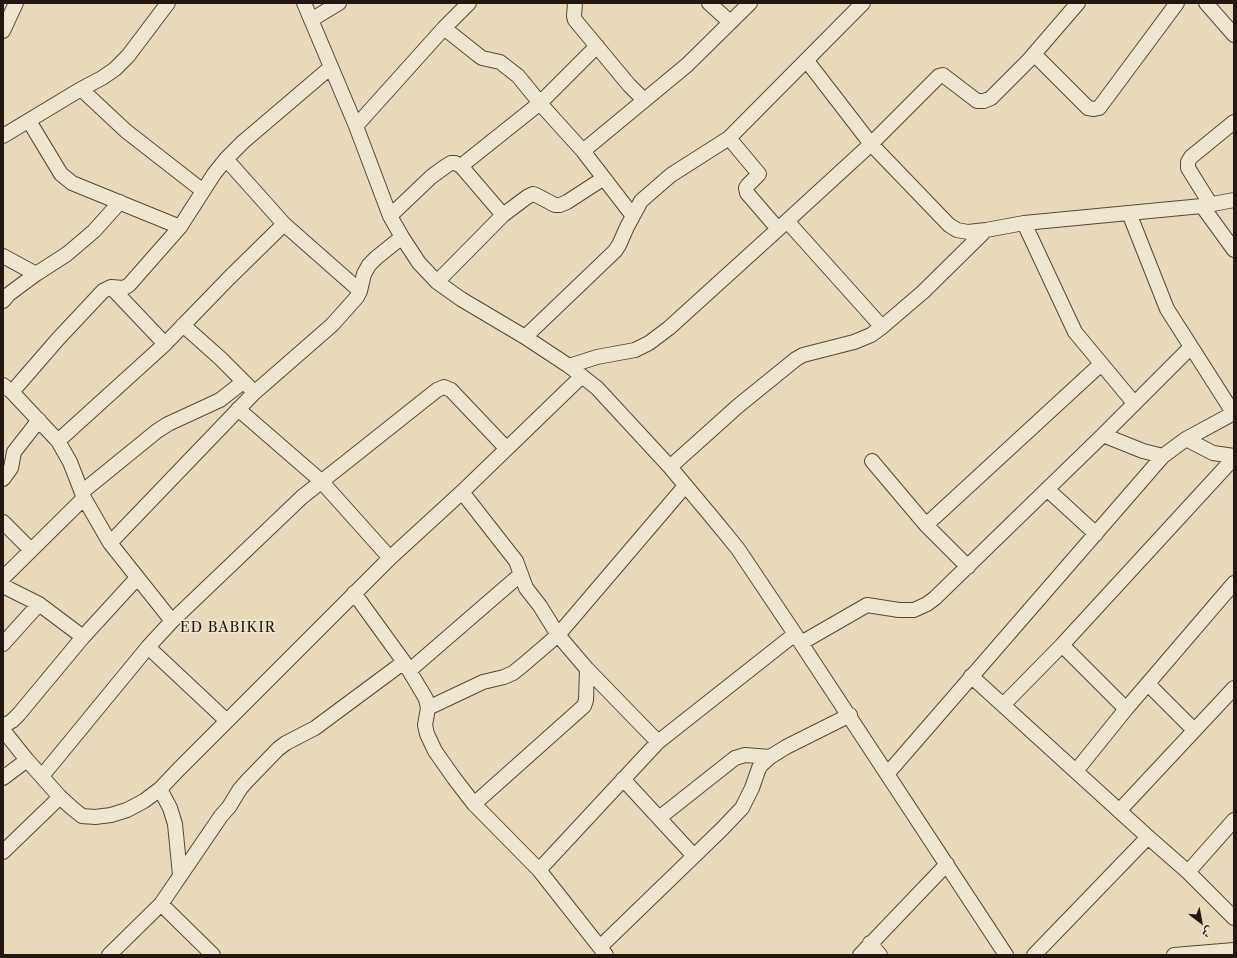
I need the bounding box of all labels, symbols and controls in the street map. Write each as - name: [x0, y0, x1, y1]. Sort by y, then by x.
- district label: ED BABIKIR: [180, 620, 276, 636]
- north arrow: [1181, 902, 1221, 942]
- text: ش: [1199, 923, 1216, 941]

